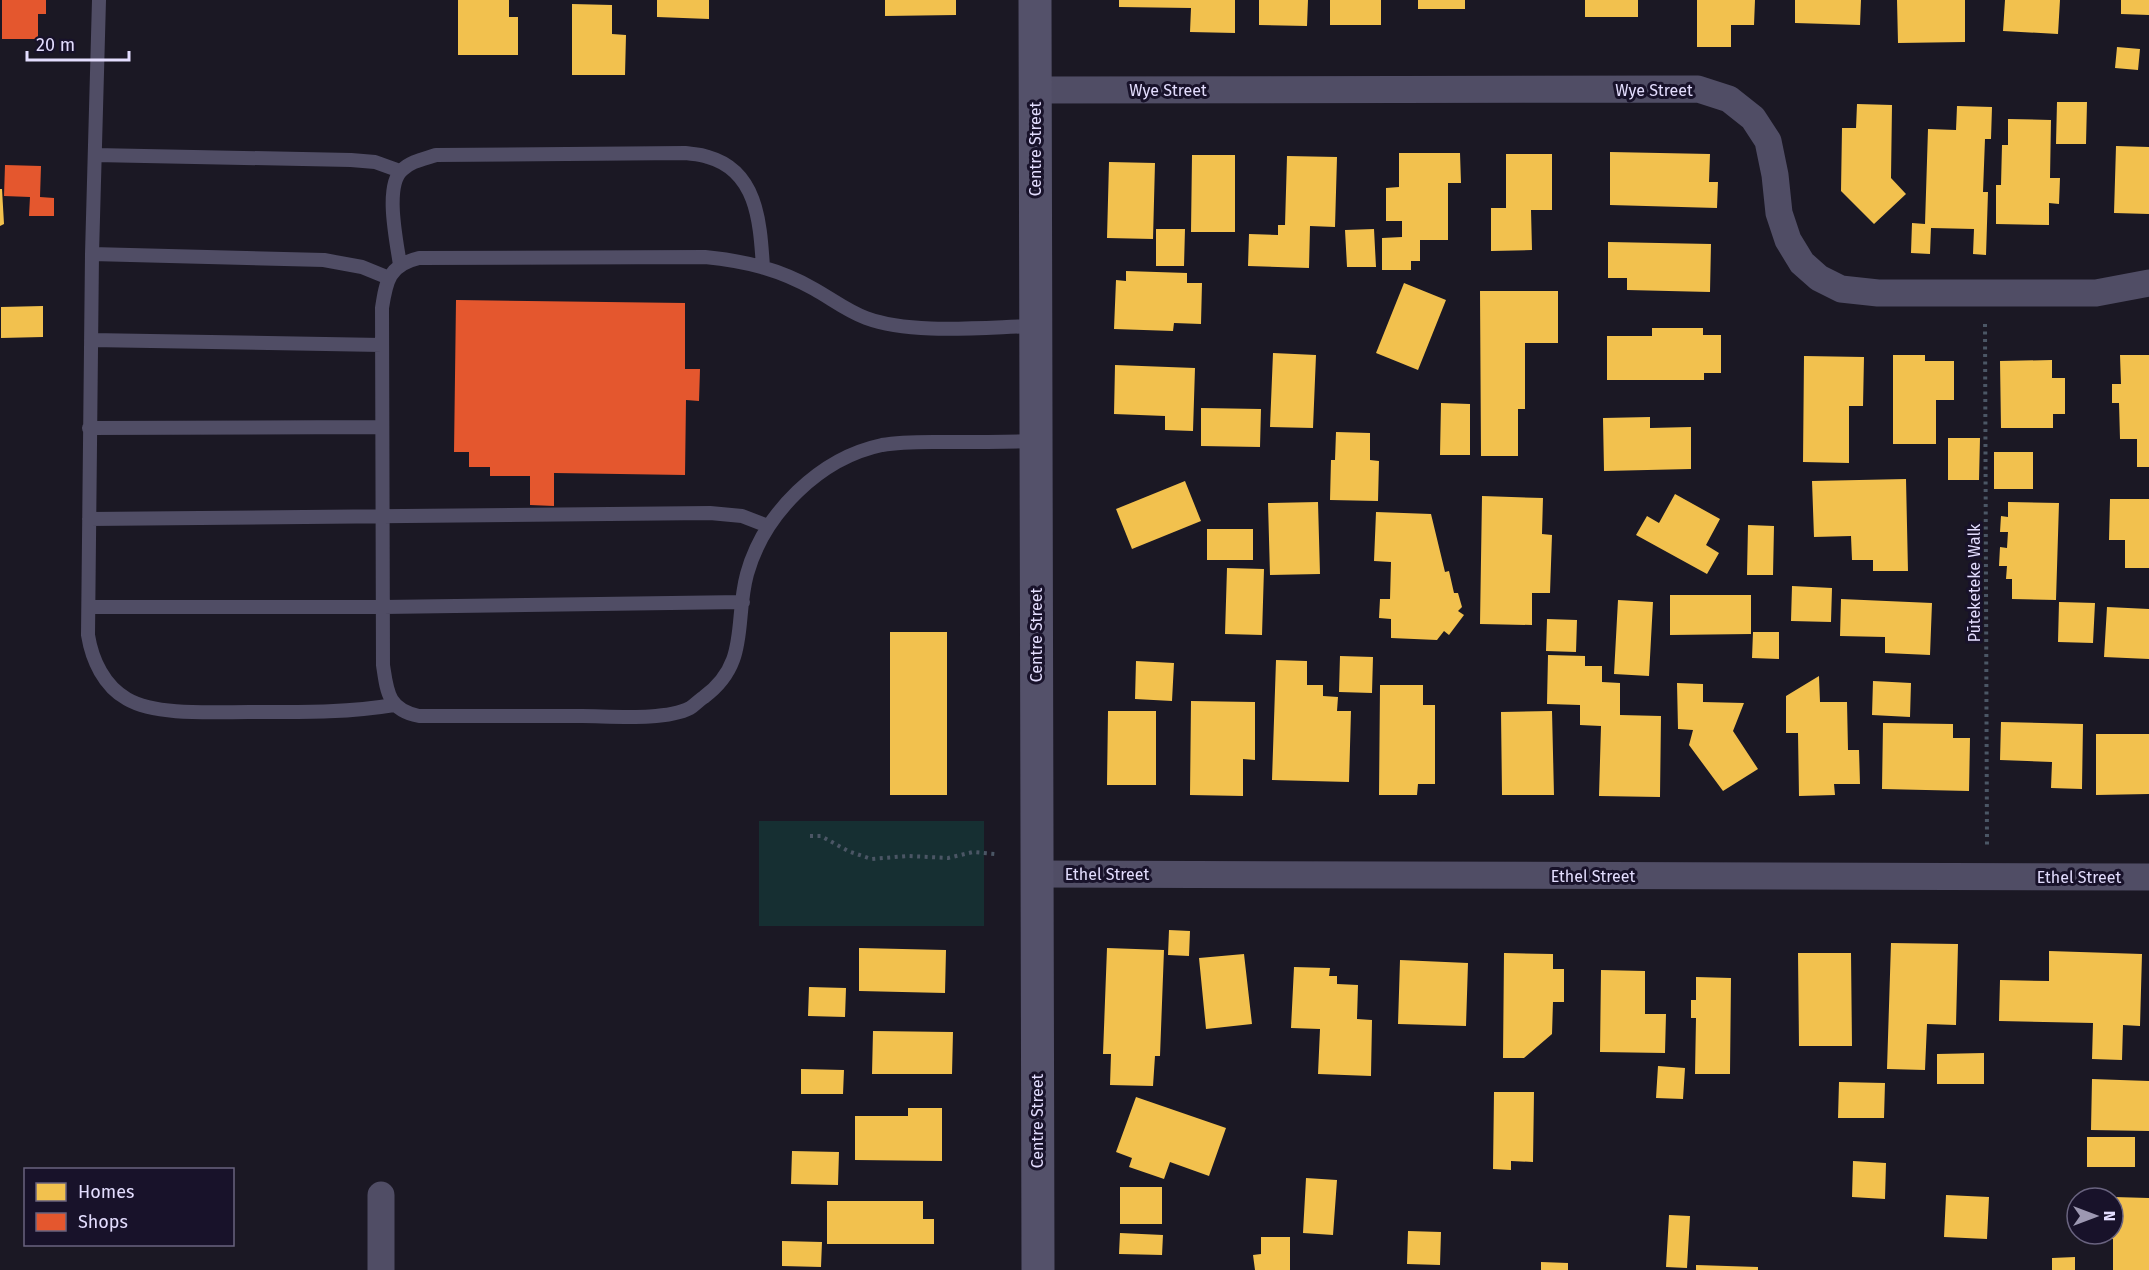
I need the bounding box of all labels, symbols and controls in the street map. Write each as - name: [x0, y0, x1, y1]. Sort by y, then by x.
- scale bar: [27, 24, 129, 62]
- text: 20 m: [36, 34, 75, 56]
- street label: Wye Street: [1129, 81, 1207, 100]
- street label: Wye Street: [1615, 81, 1693, 100]
- street label: Centre Street: [1026, 101, 1045, 196]
- street label: Pūteketeke Walk: [1965, 523, 1984, 642]
- street label: Centre Street: [1027, 587, 1046, 682]
- street label: Ethel Street: [1065, 865, 1149, 884]
- street label: Ethel Street: [1551, 867, 1635, 886]
- street label: Ethel Street: [2037, 868, 2121, 887]
- street label: Centre Street: [1028, 1073, 1047, 1168]
- legend: [24, 1168, 234, 1246]
- text: Homes: [78, 1181, 134, 1203]
- north arrow: [2065, 1186, 2125, 1246]
- text: Shops: [78, 1211, 128, 1233]
- text: N: [2100, 1211, 2119, 1221]

